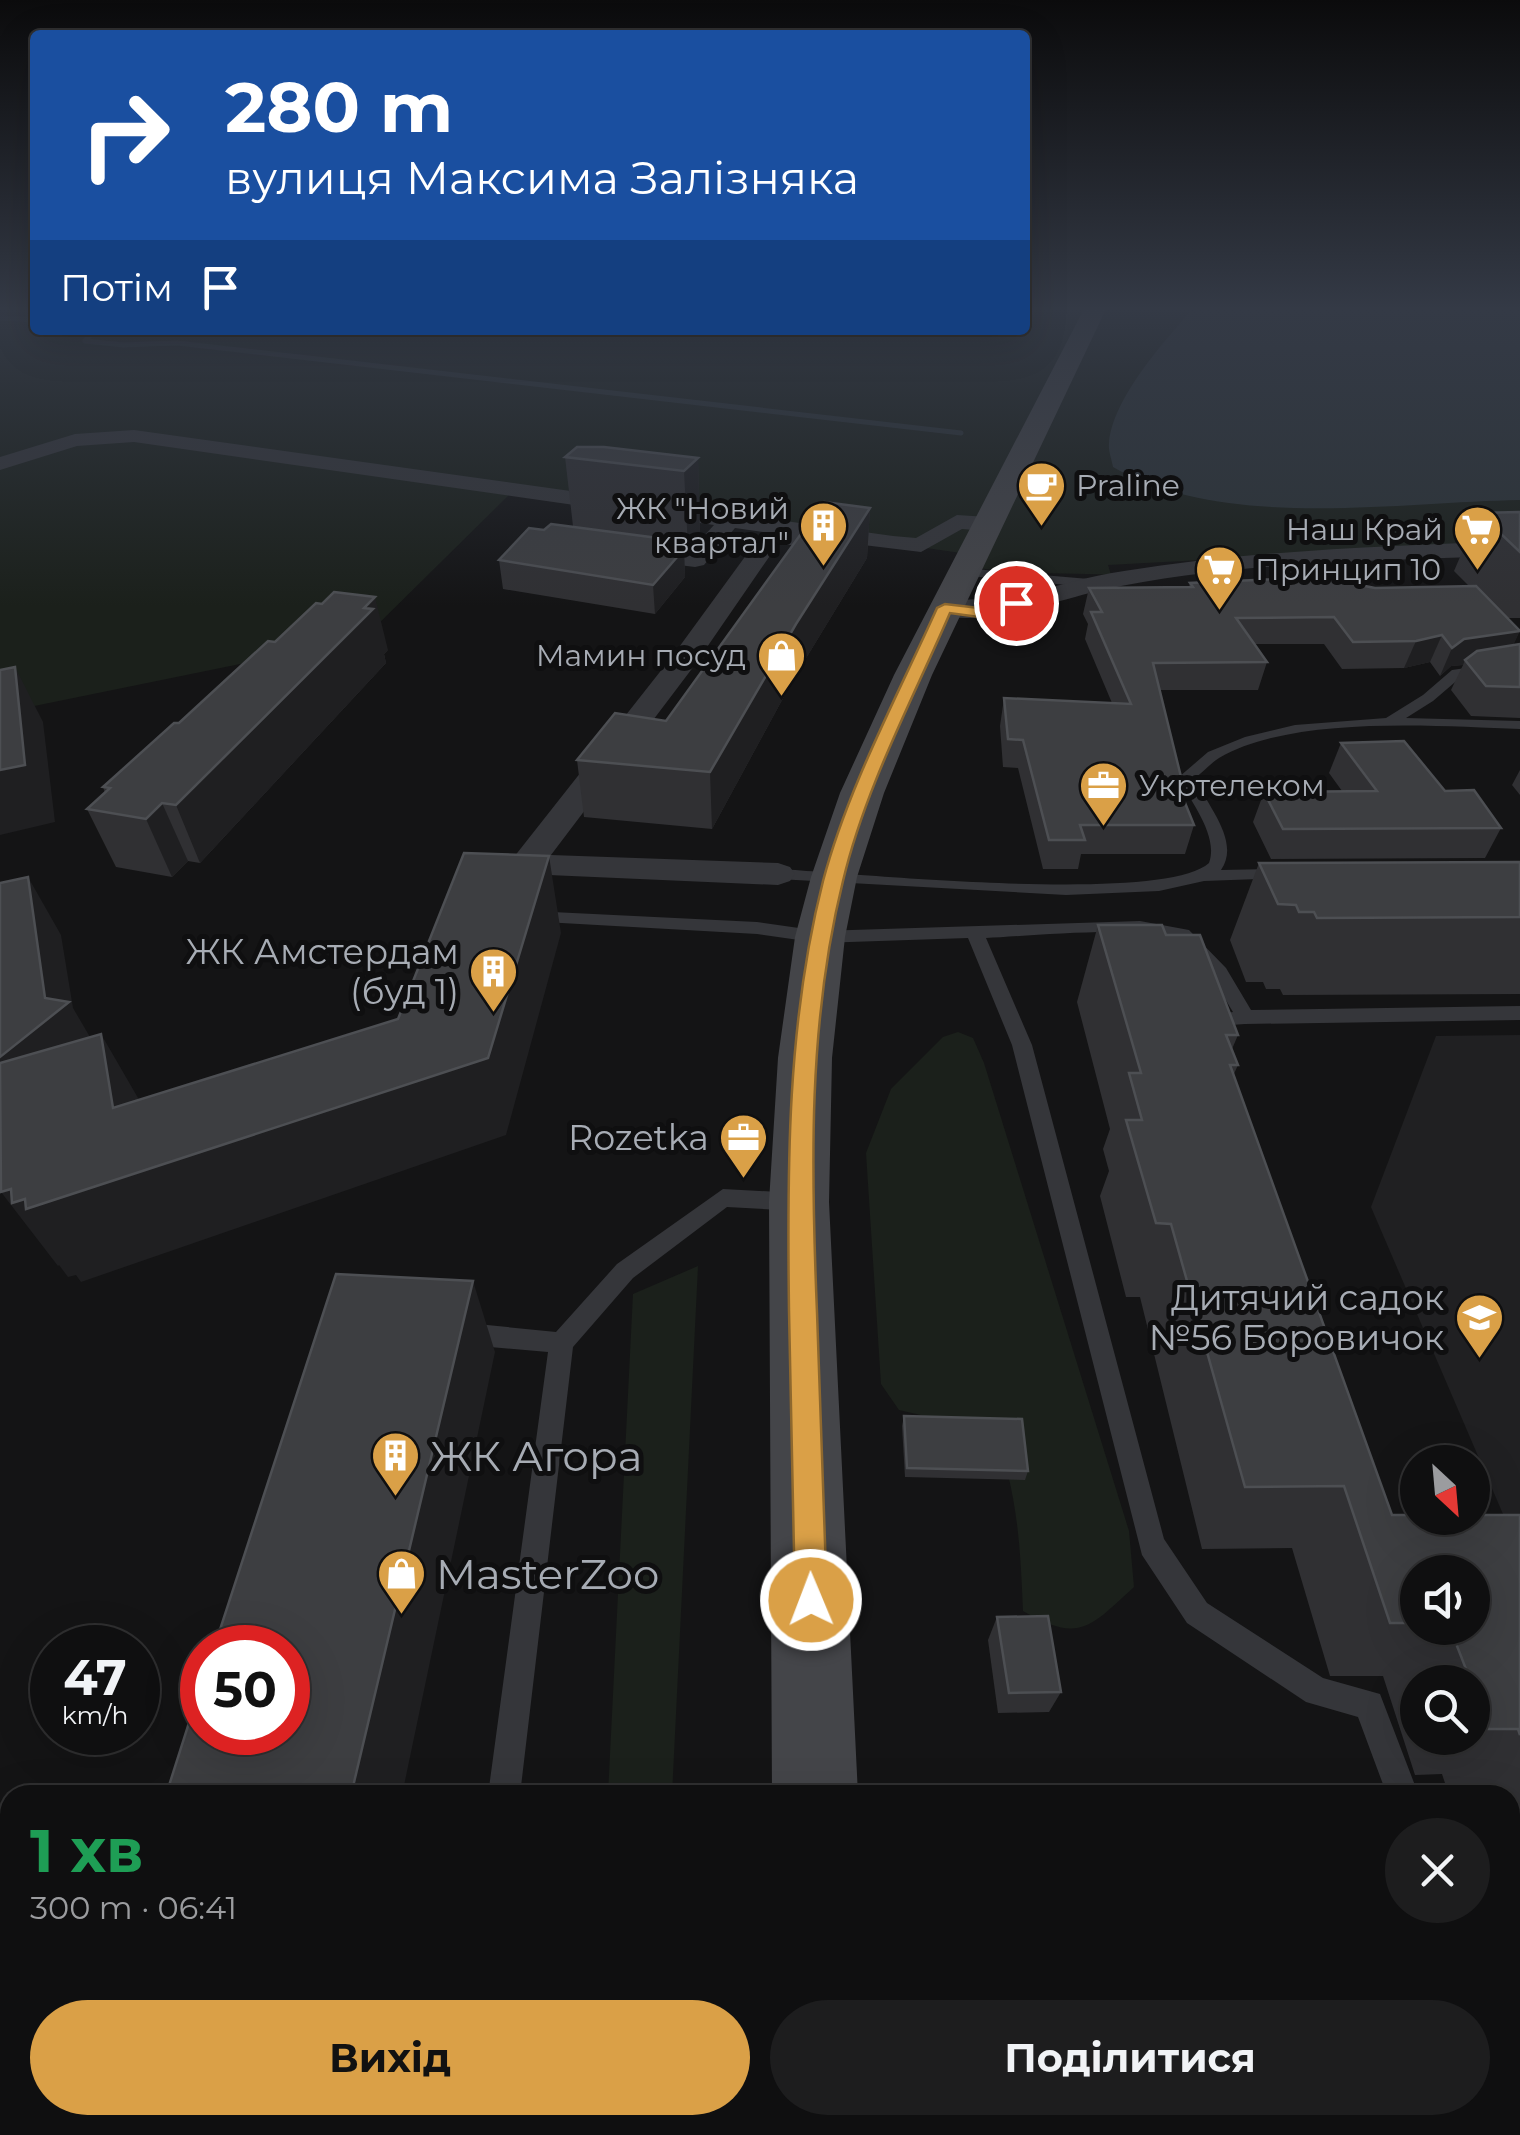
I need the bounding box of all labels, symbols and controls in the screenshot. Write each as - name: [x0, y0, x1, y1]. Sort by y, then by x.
- text: 280 m: [225, 64, 453, 150]
- icon: right: [60, 70, 190, 200]
- text: вулиця Максима Залізняка: [225, 150, 859, 205]
- icon: arrive: [193, 260, 248, 315]
- text: Потім: [60, 264, 173, 311]
- cafe icon: Praline: [1015, 460, 1067, 528]
- place label: Praline: [1076, 467, 1180, 504]
- place label: ЖК "Новий квартал": [616, 490, 789, 561]
- building icon: ЖК "Новий квартал": [798, 500, 850, 568]
- supermarket icon: Наш Край: [1452, 504, 1504, 572]
- place label: Наш Край: [1286, 511, 1443, 548]
- supermarket icon: Принцип 10: [1194, 544, 1246, 612]
- place label: Принцип 10: [1255, 551, 1441, 588]
- pin: [974, 561, 1059, 646]
- icon: arrive: [989, 576, 1044, 631]
- shop icon: Мамин посуд: [755, 630, 807, 698]
- place label: Мамин посуд: [536, 637, 746, 674]
- office icon: Укртелеком: [1078, 760, 1130, 828]
- place label: Укртелеком: [1139, 767, 1325, 804]
- place label: ЖК Амстердам (буд 1): [185, 930, 459, 1013]
- building icon: ЖК Амстердам (буд 1): [468, 946, 520, 1014]
- office icon: Rozetka: [718, 1112, 770, 1180]
- place label: Rozetka: [568, 1116, 709, 1159]
- place label: Дитячий садок №56 Боровичок: [1149, 1276, 1444, 1359]
- school or university icon: Дитячий садок №56 Боровичок: [1453, 1292, 1505, 1360]
- building icon: ЖК Агора: [369, 1430, 421, 1498]
- place label: ЖК Агора: [430, 1430, 642, 1482]
- north arrow: [1400, 1445, 1490, 1535]
- map controls: [1400, 1445, 1490, 1755]
- shop icon: MasterZoo: [375, 1548, 427, 1616]
- place label: MasterZoo: [436, 1548, 659, 1600]
- position arrow: [759, 1548, 863, 1652]
- button: sound: [1400, 1555, 1490, 1645]
- speed limit sign: 50: [180, 1625, 310, 1755]
- text: 47: [63, 1647, 127, 1708]
- button: search: [1400, 1665, 1490, 1755]
- text: km/h: [62, 1700, 128, 1730]
- text: 1 хв: [30, 1814, 143, 1887]
- button: close: [1385, 1818, 1490, 1923]
- text: 300 m · 06:41: [30, 1888, 237, 1927]
- button: Вихід: [30, 2000, 750, 2115]
- button: Поділитися: [770, 2000, 1490, 2115]

